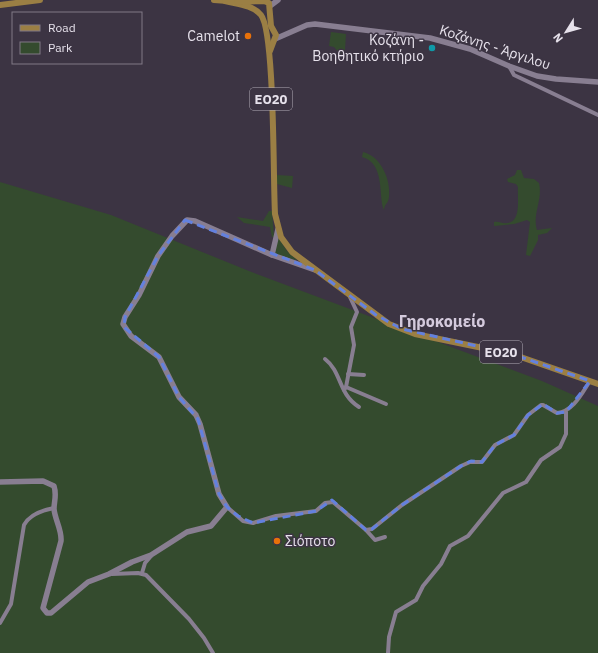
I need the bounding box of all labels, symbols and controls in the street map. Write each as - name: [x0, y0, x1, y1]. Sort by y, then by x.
- legend: [12, 12, 142, 64]
- north arrow: [546, 12, 586, 52]
- text: Road: [48, 20, 76, 35]
- street label: Κοζάνης - Άργιλου: [437, 21, 553, 73]
- place label: Camelot: [187, 27, 240, 45]
- marker: Camelot: [243, 31, 253, 41]
- place label: Κοζάνη - Βοηθητικό κτήριο: [312, 31, 424, 65]
- text: N: [550, 31, 566, 45]
- text: Park: [48, 40, 73, 55]
- marker: Κοζάνη - Βοηθητικό κτήριο: [427, 43, 437, 53]
- road number: ΕΟ20: [250, 88, 292, 110]
- district label: Γηροκομείο: [399, 311, 485, 331]
- road number: ΕΟ20: [480, 341, 522, 363]
- place label: Σιόποτο: [285, 532, 335, 550]
- marker: Σιόποτο: [272, 536, 282, 546]

